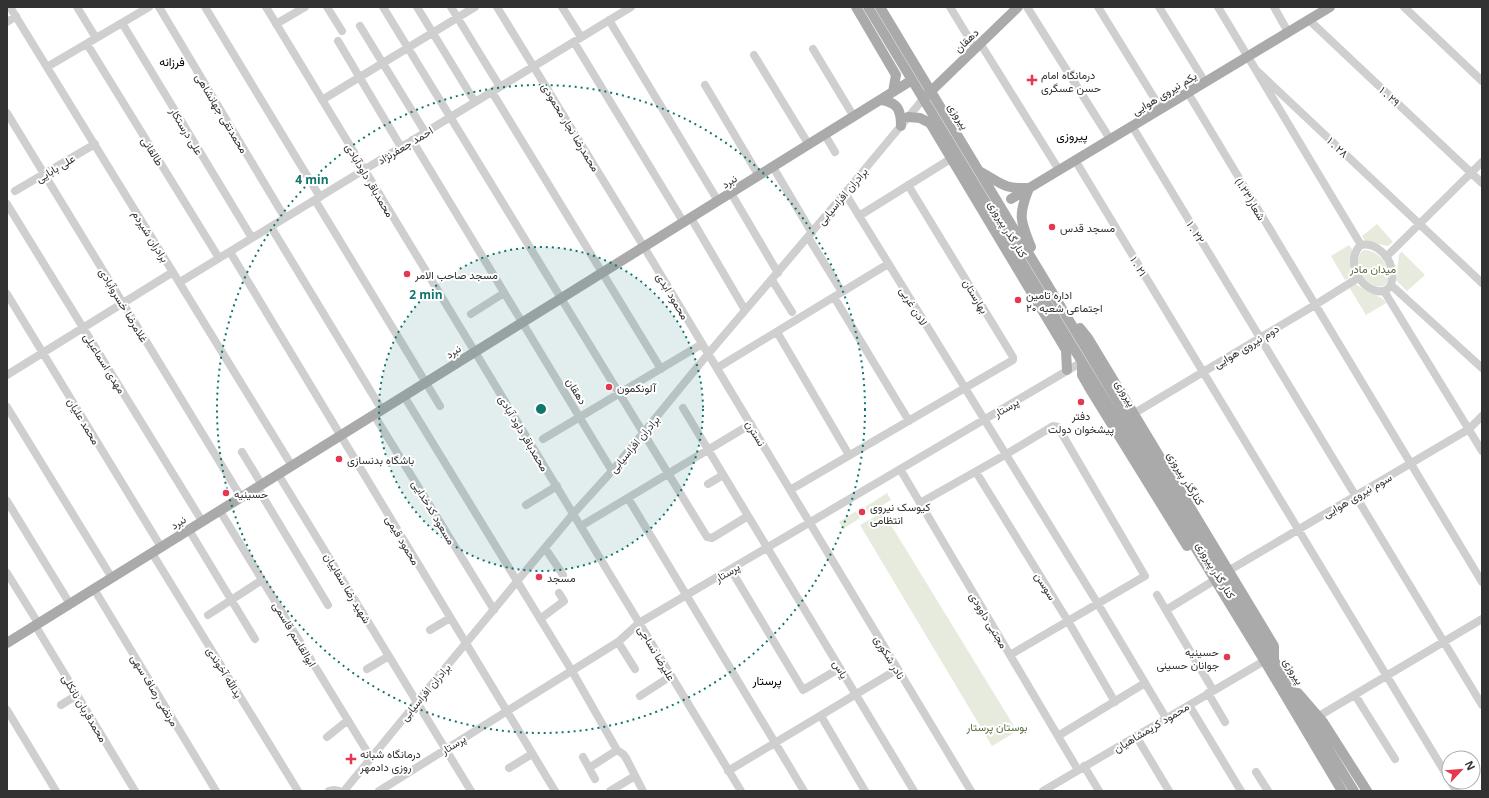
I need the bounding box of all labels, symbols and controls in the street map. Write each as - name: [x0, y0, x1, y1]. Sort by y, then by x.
- street label: دهقان: [950, 25, 982, 55]
- district label: فرزانه: [159, 53, 185, 70]
- place label: درمانگاه امام حسن عسگری: [1041, 67, 1101, 95]
- street label: یکم نیروی هوایی: [1129, 68, 1200, 119]
- street label: محمدتقی جهانشاهی: [192, 70, 252, 156]
- marker: درمانگاه امام حسن عسگری: [1026, 74, 1038, 86]
- street label: محمدرضا نجار محمودی: [539, 80, 604, 174]
- street label: ۱ . ۲۹: [1377, 83, 1403, 109]
- street label: پیروزی: [944, 100, 973, 133]
- street label: علی درستکار: [167, 104, 207, 158]
- street label: احمد جعفرنژاد: [374, 123, 436, 167]
- district label: پیروزی: [1056, 127, 1088, 144]
- street label: ۱ . ۲۸: [1324, 133, 1352, 161]
- street label: طالقانی: [138, 134, 168, 168]
- street label: محمدباقر داودآبادی: [342, 140, 398, 220]
- street label: علی بابایی: [32, 150, 78, 186]
- street label: برادران افراسیابی: [813, 164, 871, 228]
- text: 4 min: [295, 171, 329, 188]
- street label: نبرد: [718, 171, 740, 191]
- street label: شعار(۱.۲۳): [1232, 175, 1270, 223]
- street label: کنار گذر پیروزی: [984, 198, 1031, 261]
- street label: برادران شیردم: [128, 207, 173, 265]
- street label: ۱ . ۲۲: [1184, 218, 1209, 246]
- place label: مسجد قدس: [1060, 220, 1115, 235]
- marker: مسجد قدس: [1047, 222, 1057, 232]
- street label: ۱ . ۲۱: [1127, 253, 1151, 279]
- park label: میدان مادر: [1349, 261, 1396, 276]
- street label: غلامرضا خسروآبادی: [96, 265, 152, 345]
- place label: مسجد صاحب الامر: [414, 267, 498, 282]
- marker: مسجد صاحب الامر: [402, 269, 412, 279]
- street label: محمود ابدی: [653, 270, 693, 322]
- street label: بهارستان: [960, 276, 992, 316]
- street label: لادن غربی: [897, 284, 931, 328]
- text: 2 min: [409, 286, 443, 303]
- place label: اداره تامین اجتماعی شعبه ۲۰: [1026, 287, 1103, 315]
- marker: اداره تامین اجتماعی شعبه ۲۰: [1013, 295, 1023, 305]
- street label: دوم نیروی هوایی: [1211, 321, 1282, 372]
- street label: مهدی اسماعیلی: [80, 330, 130, 396]
- street label: نبرد: [442, 341, 464, 361]
- street label: دهقان: [563, 375, 591, 407]
- street label: پیروزی: [1111, 377, 1140, 410]
- place label: آلونکمون: [617, 380, 657, 395]
- marker: آلونکمون: [604, 382, 614, 392]
- street label: محمدباقر داود آبادی: [495, 392, 553, 474]
- street label: پرستار: [990, 394, 1022, 422]
- street label: محمد علیان: [64, 395, 104, 447]
- marker: دفتر پیشخوان دولت: [1076, 397, 1086, 407]
- centre of rings: [534, 402, 548, 416]
- place label: دفتر پیشخوان دولت: [1048, 408, 1114, 437]
- street label: برادران افراسیابی: [605, 412, 663, 476]
- street label: نسترن: [742, 417, 770, 449]
- street label: کنارگذر پیروزی: [1163, 448, 1208, 508]
- place label: باشگاه بدنسازی: [347, 452, 414, 467]
- marker: باشگاه بدنسازی: [334, 454, 344, 464]
- street label: سوم نیروی هوایی: [1320, 469, 1395, 522]
- street label: مسعود کدخدایی: [409, 477, 459, 547]
- place label: حسینیه: [234, 486, 268, 501]
- marker: حسینیه: [221, 488, 231, 498]
- place label: کیوسک نیروی انتظامی: [870, 499, 931, 527]
- marker: کیوسک نیروی انتظامی: [857, 507, 867, 517]
- street label: نبرد: [167, 512, 189, 532]
- street label: محمود قیمی: [382, 512, 424, 568]
- street label: کنار گذر پیروزی: [1192, 539, 1239, 602]
- street label: شهید رضا سقاییان: [321, 550, 375, 626]
- street label: پرستار: [711, 559, 743, 587]
- street label: سوسن: [1032, 569, 1060, 603]
- place label: مسجد: [547, 570, 576, 585]
- marker: مسجد: [534, 572, 544, 582]
- street label: مجتبی داوودی: [966, 589, 1012, 651]
- street label: ابوالقاسم قاسمی: [269, 599, 320, 670]
- street label: علیرضا نساجی: [635, 623, 679, 684]
- street label: نادر شکوری: [871, 632, 909, 682]
- street label: یدالله آخوندی: [203, 644, 247, 700]
- place label: حسینیه جوانان حسینی: [1156, 644, 1219, 672]
- street label: مرتضی رصاف سهی: [128, 651, 182, 729]
- marker: حسینیه جوانان حسینی: [1222, 652, 1232, 662]
- street label: پیروزی: [1279, 655, 1308, 688]
- street label: یاس: [830, 657, 852, 681]
- street label: برادران افراسیابی: [396, 660, 454, 724]
- street label: محمدقربان نانکلی: [59, 671, 111, 745]
- district label: پرستار: [751, 672, 782, 689]
- street label: محمود کریمشاهیان: [1110, 698, 1192, 755]
- park label: بوستان پرستار: [966, 719, 1027, 735]
- street label: پرستار: [437, 730, 469, 759]
- place label: درمانگاه شبانه روزی دادمهر: [359, 746, 421, 774]
- north arrow: [1441, 750, 1481, 790]
- marker: درمانگاه شبانه روزی دادمهر: [345, 753, 357, 765]
- text: N: [1462, 758, 1479, 773]

